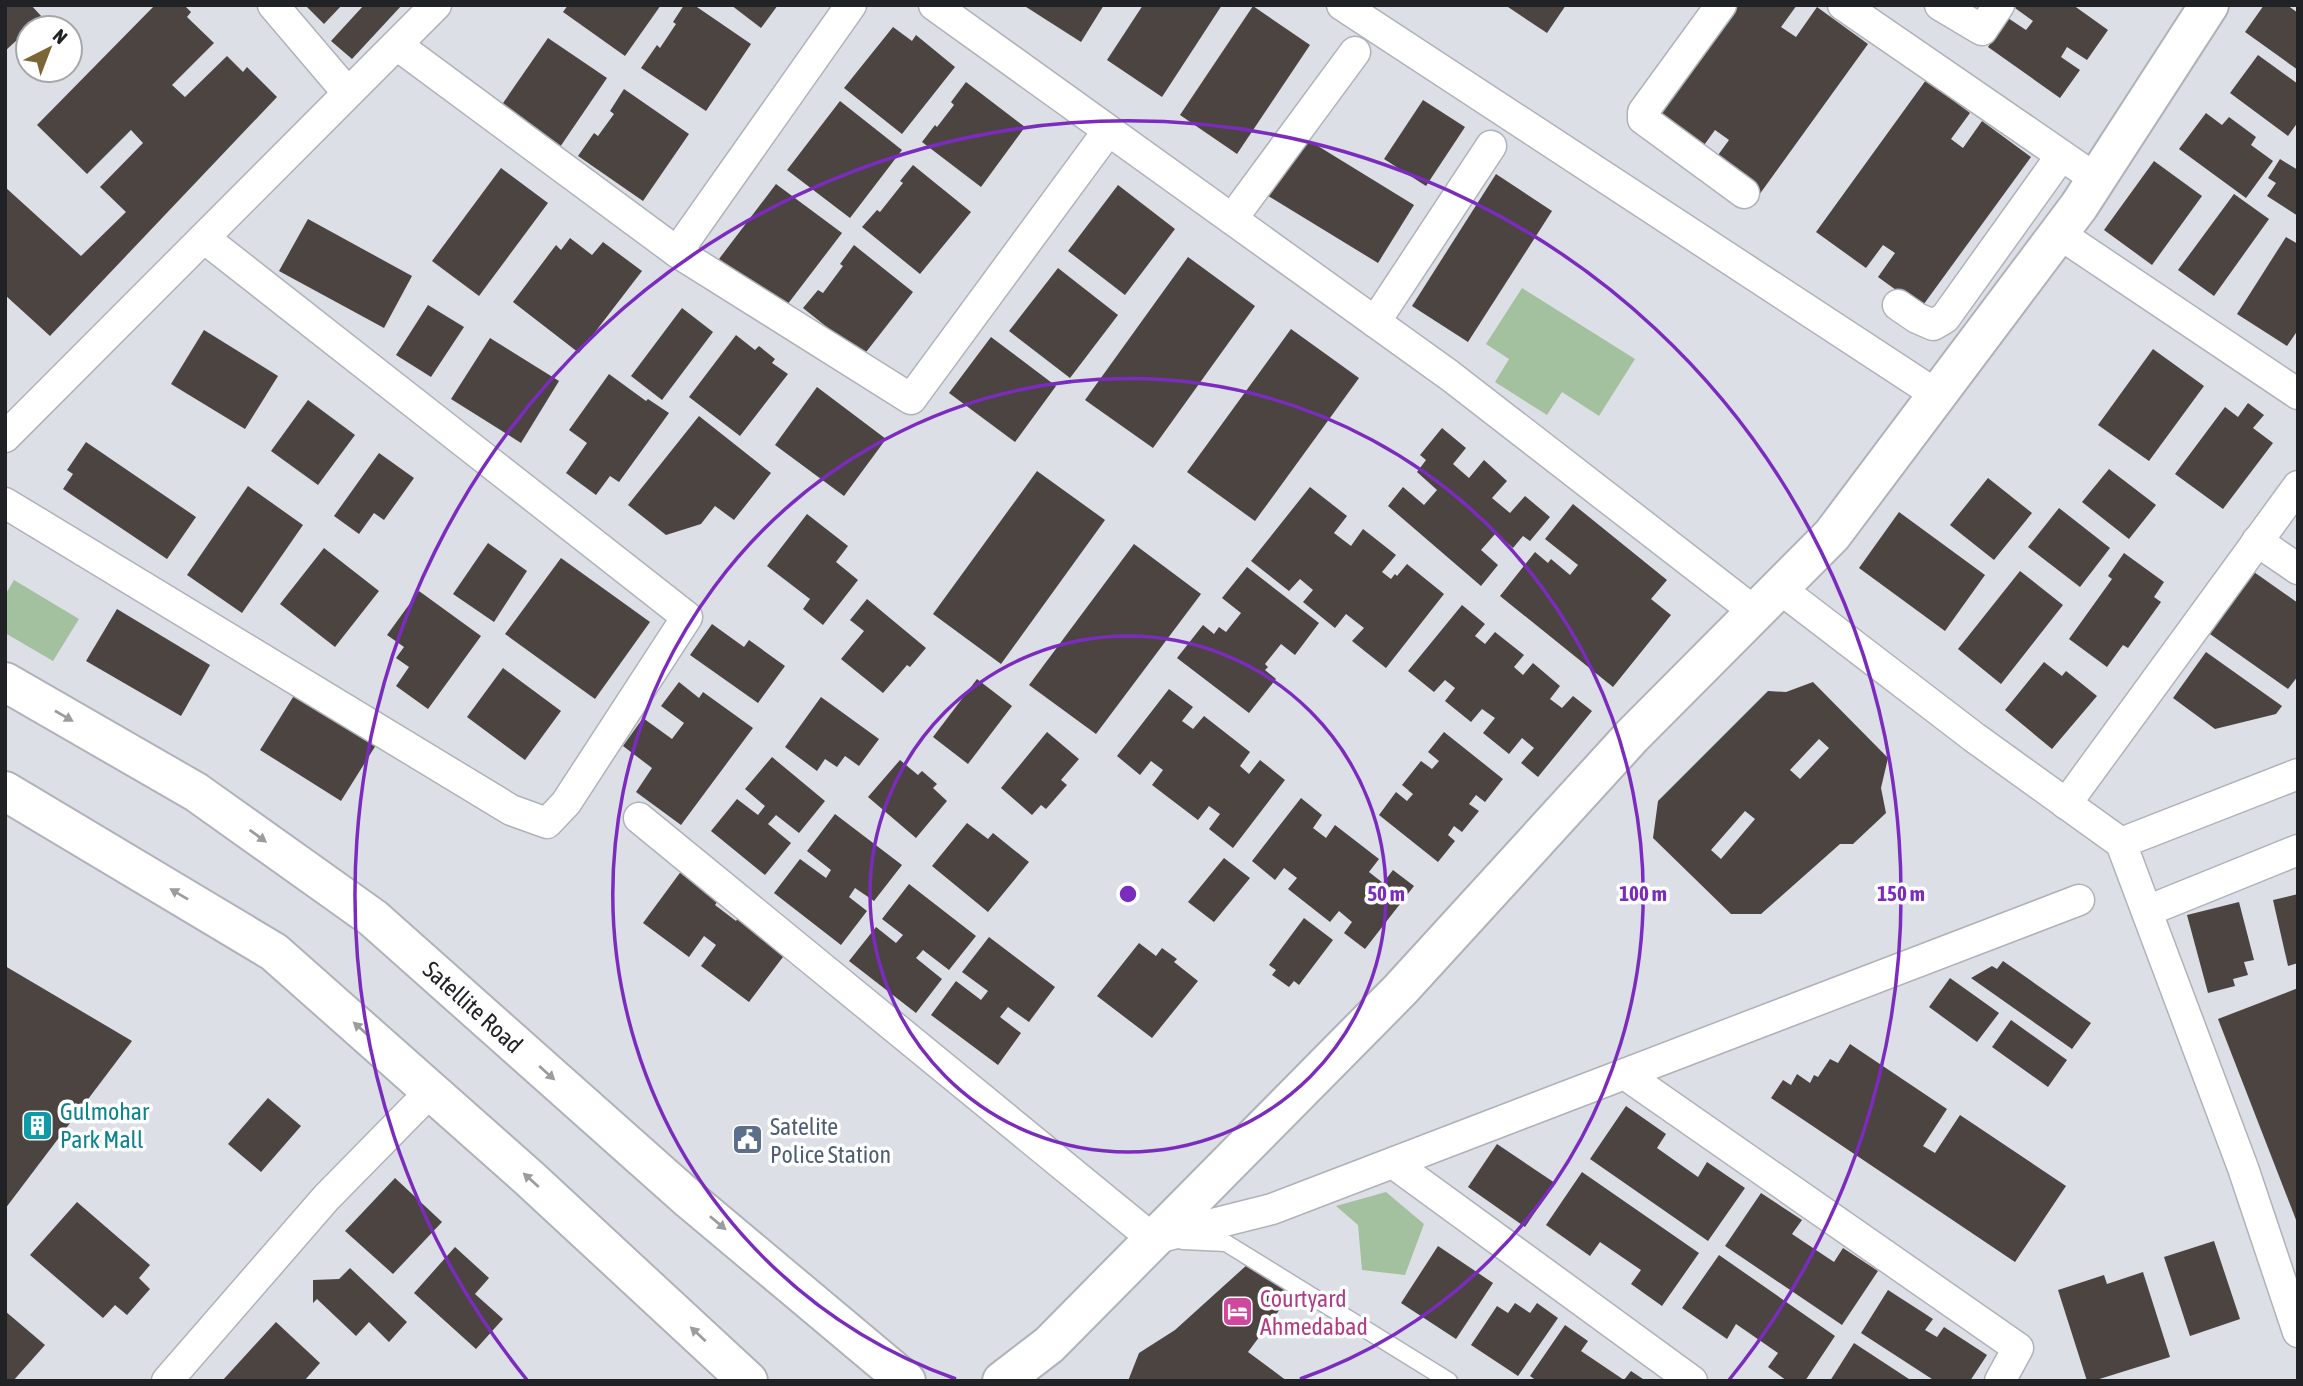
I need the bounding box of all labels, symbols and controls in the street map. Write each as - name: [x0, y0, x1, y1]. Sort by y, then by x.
- north arrow: [14, 14, 84, 84]
- text: N: [49, 24, 72, 48]
- one-way arrow: [55, 710, 74, 722]
- one-way arrow: [249, 828, 267, 842]
- text: 50 m: [1367, 881, 1405, 905]
- text: 100 m: [1619, 881, 1667, 905]
- text: 150 m: [1877, 881, 1925, 905]
- centre of rings: [1116, 882, 1140, 906]
- one-way arrow: [169, 888, 188, 901]
- street label: Satellite Road: [418, 956, 528, 1058]
- one-way arrow: [352, 1021, 370, 1037]
- one-way arrow: [538, 1065, 556, 1081]
- place label: Gulmohar Park Mall: [60, 1098, 150, 1153]
- building icon: Gulmohar Park Mall: [20, 1108, 54, 1142]
- place label: Satelite Police Station: [770, 1113, 891, 1168]
- public building icon: Satelite Police Station: [730, 1123, 764, 1157]
- one-way arrow: [522, 1172, 540, 1188]
- one-way arrow: [709, 1215, 726, 1230]
- place label: Courtyard Ahmedabad: [1260, 1285, 1368, 1340]
- hotel icon: Courtyard Ahmedabad: [1220, 1295, 1254, 1329]
- one-way arrow: [690, 1327, 707, 1343]

